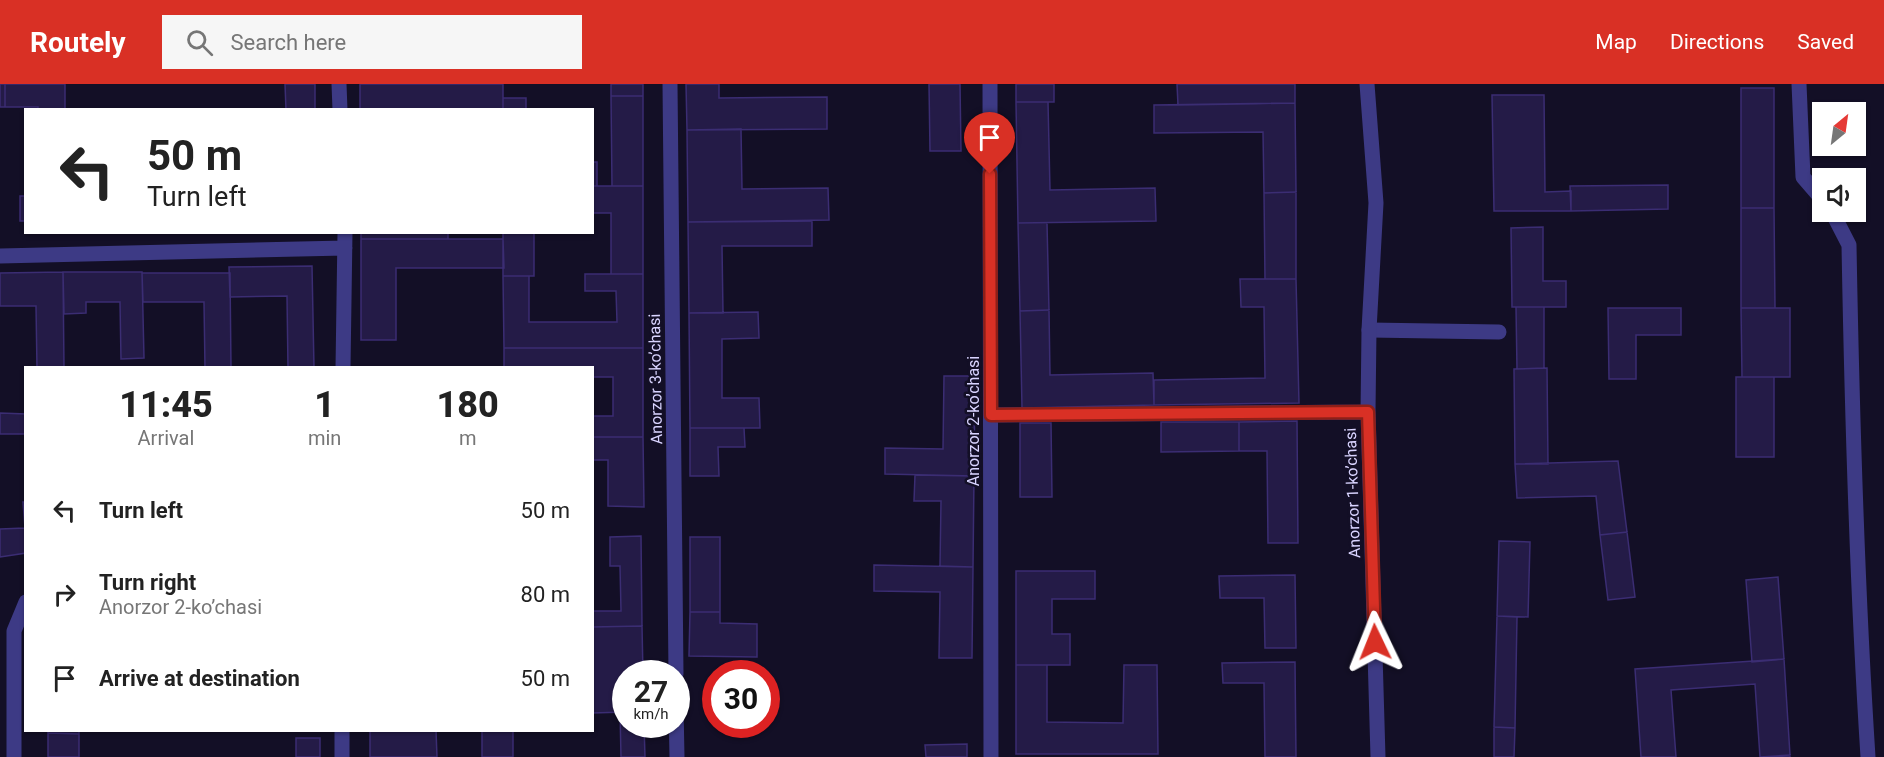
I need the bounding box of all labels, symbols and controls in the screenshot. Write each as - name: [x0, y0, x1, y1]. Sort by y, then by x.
- search box: [162, 15, 582, 69]
- text: Routely: [30, 26, 126, 59]
- icon: search: [183, 26, 216, 59]
- text: Search here: [231, 30, 346, 55]
- text: Map: [1595, 30, 1637, 54]
- text: Directions: [1670, 30, 1764, 54]
- text: Saved: [1797, 30, 1854, 54]
- north arrow: [1812, 102, 1866, 156]
- map controls: [1812, 102, 1866, 222]
- pin: [964, 112, 1015, 174]
- icon: arrive: [973, 121, 1006, 154]
- text: 50 m: [147, 131, 242, 180]
- icon: left: [48, 132, 126, 210]
- button: sound: [1812, 168, 1866, 222]
- text: Turn left: [147, 181, 247, 213]
- street label: Аnorzor 3-koʼchasi: [645, 314, 666, 444]
- street label: Аnorzor 2-koʼchasi: [964, 356, 983, 486]
- text: 11:45: [119, 384, 213, 426]
- text: 1: [314, 384, 335, 426]
- text: 180: [437, 384, 499, 426]
- text: Arrival: [138, 426, 194, 450]
- text: min: [308, 426, 341, 450]
- text: m: [459, 426, 476, 450]
- street label: Аnorzor 1-koʼchasi: [1341, 427, 1364, 559]
- icon: left: [48, 494, 81, 527]
- text: Turn left: [99, 498, 183, 523]
- text: 50 m: [521, 498, 570, 523]
- text: Turn right: [99, 570, 196, 595]
- icon: right: [48, 578, 81, 611]
- text: 80 m: [521, 582, 570, 607]
- text: Аnorzor 2-koʼchasi: [99, 595, 262, 619]
- position arrow: [1343, 610, 1407, 674]
- speed limit sign: 30: [702, 660, 780, 738]
- icon: arrive: [48, 662, 81, 695]
- text: Arrive at destination: [99, 666, 300, 691]
- text: 50 m: [521, 666, 570, 691]
- text: 27: [634, 674, 668, 709]
- text: km/h: [633, 705, 669, 723]

